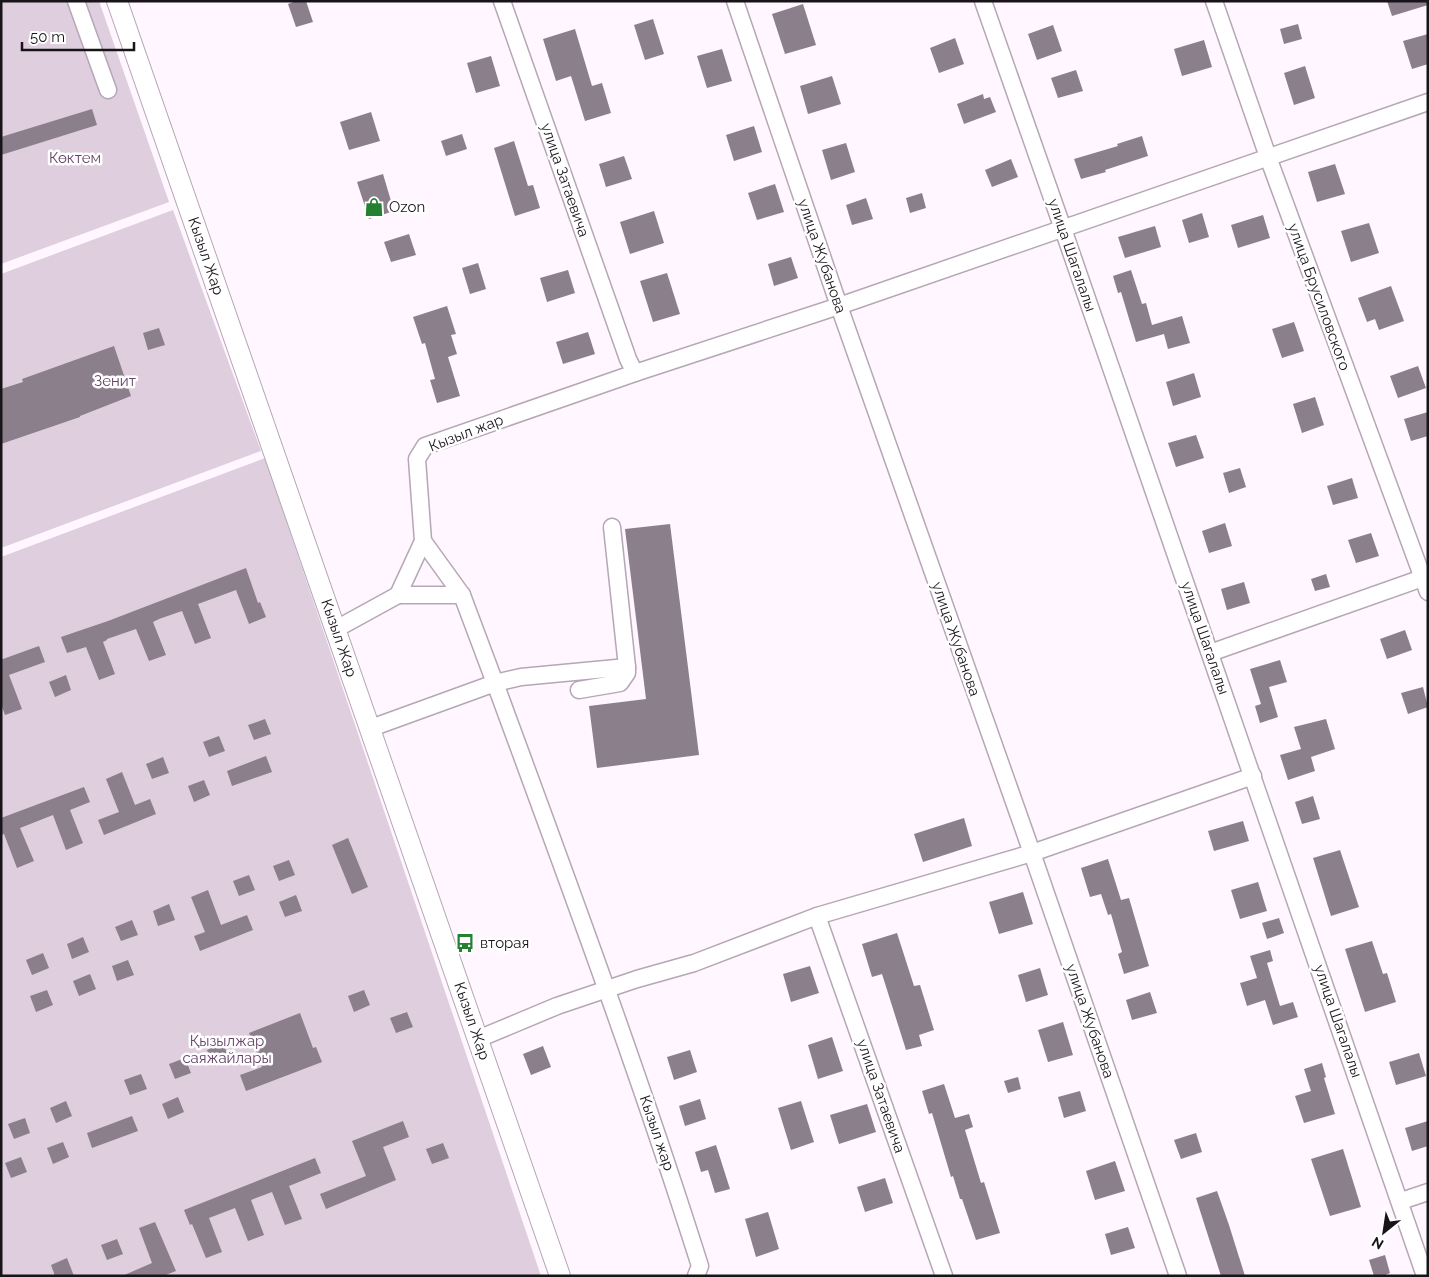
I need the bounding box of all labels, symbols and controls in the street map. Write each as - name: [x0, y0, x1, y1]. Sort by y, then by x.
- scale bar: [22, 20, 135, 52]
- text: 50 m: [30, 28, 65, 46]
- street label: улица Затаевича: [537, 121, 593, 239]
- park label: Көктем: [49, 149, 101, 167]
- shop icon: Ozon: [363, 196, 385, 218]
- street label: улица Жубанова: [794, 196, 850, 316]
- street label: улица Шагалалы: [1044, 196, 1100, 314]
- place label: Ozon: [389, 198, 425, 216]
- street label: Кызыл Жар: [184, 215, 228, 297]
- street label: улица Брусиловского: [1284, 221, 1354, 373]
- park label: Зенит: [94, 372, 136, 390]
- street label: Кызыл жар: [426, 411, 506, 455]
- street label: улица Жубанова: [928, 579, 984, 699]
- street label: улица Шагалалы: [1177, 579, 1233, 697]
- street label: Кызыл Жар: [317, 597, 361, 679]
- bus stop icon: вторая: [454, 932, 476, 954]
- place label: вторая: [480, 934, 529, 952]
- street label: улица Жубанова: [1062, 961, 1118, 1081]
- street label: улица Шагалалы: [1310, 962, 1366, 1080]
- street label: Кызыл Жар: [450, 980, 494, 1062]
- park label: Қызылжар саяжайлары: [182, 1032, 272, 1067]
- street label: улица Затаевича: [853, 1037, 909, 1155]
- street label: Кызыл жар: [636, 1093, 678, 1173]
- north arrow: [1359, 1207, 1409, 1257]
- text: N: [1369, 1234, 1386, 1253]

